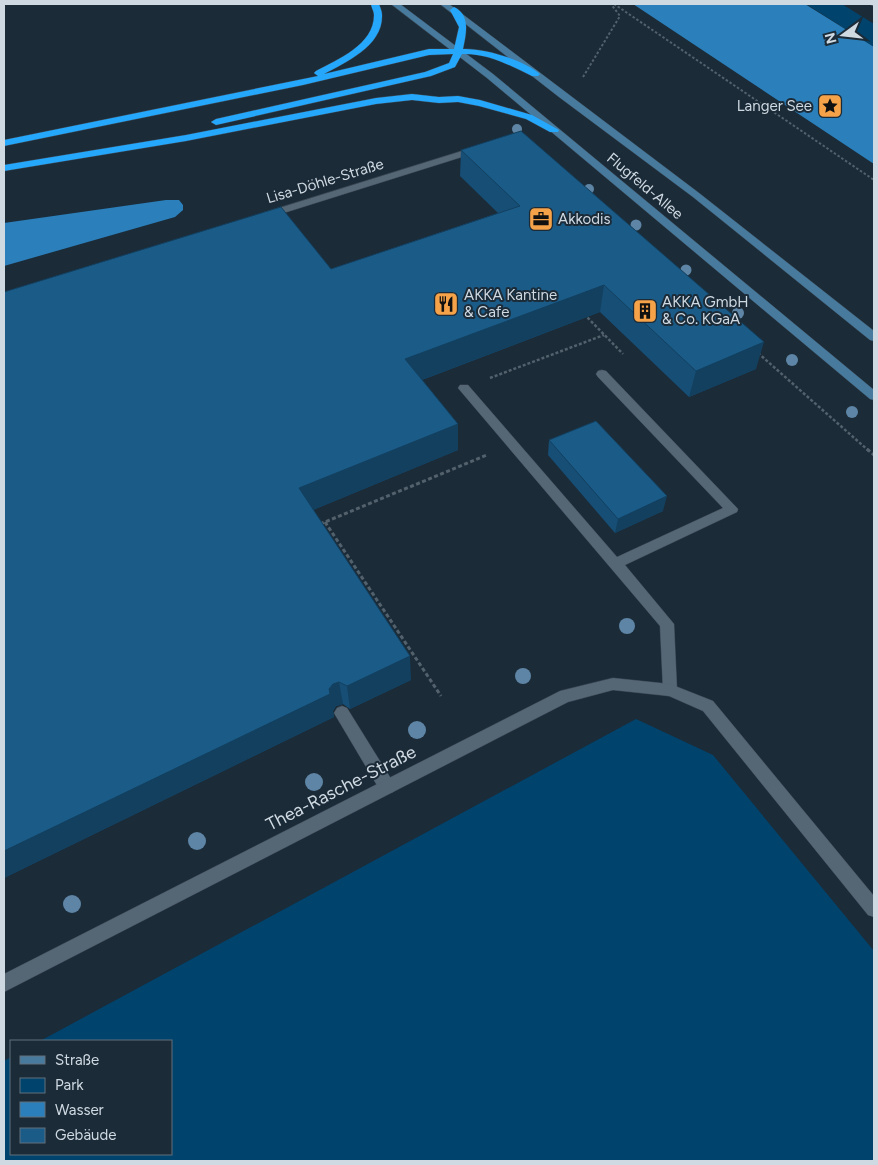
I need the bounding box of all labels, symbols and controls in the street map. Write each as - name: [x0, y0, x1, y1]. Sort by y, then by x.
- north arrow: [818, 10, 868, 60]
- text: N: [821, 31, 841, 46]
- place icon: Langer See: [817, 93, 843, 119]
- place label: Langer See: [737, 97, 812, 115]
- street label: Flugfeld-Allee: [603, 149, 687, 223]
- street label: Lisa-Döhle-Straße: [264, 155, 386, 207]
- office icon: Akkodis: [528, 206, 554, 232]
- place label: Akkodis: [558, 210, 611, 228]
- place label: AKKA Kantine & Cafe: [464, 286, 557, 321]
- restaurant icon: AKKA Kantine & Cafe: [433, 291, 459, 317]
- place label: AKKA GmbH & Co. KGaA: [662, 293, 749, 328]
- building icon: AKKA GmbH & Co. KGaA: [632, 298, 658, 324]
- street label: Thea-Rasche-Straße: [262, 741, 420, 835]
- legend: [10, 1040, 172, 1155]
- text: Straße: [55, 1051, 99, 1069]
- text: Park: [55, 1076, 84, 1094]
- text: Wasser: [55, 1101, 104, 1119]
- text: Gebäude: [55, 1126, 116, 1144]

